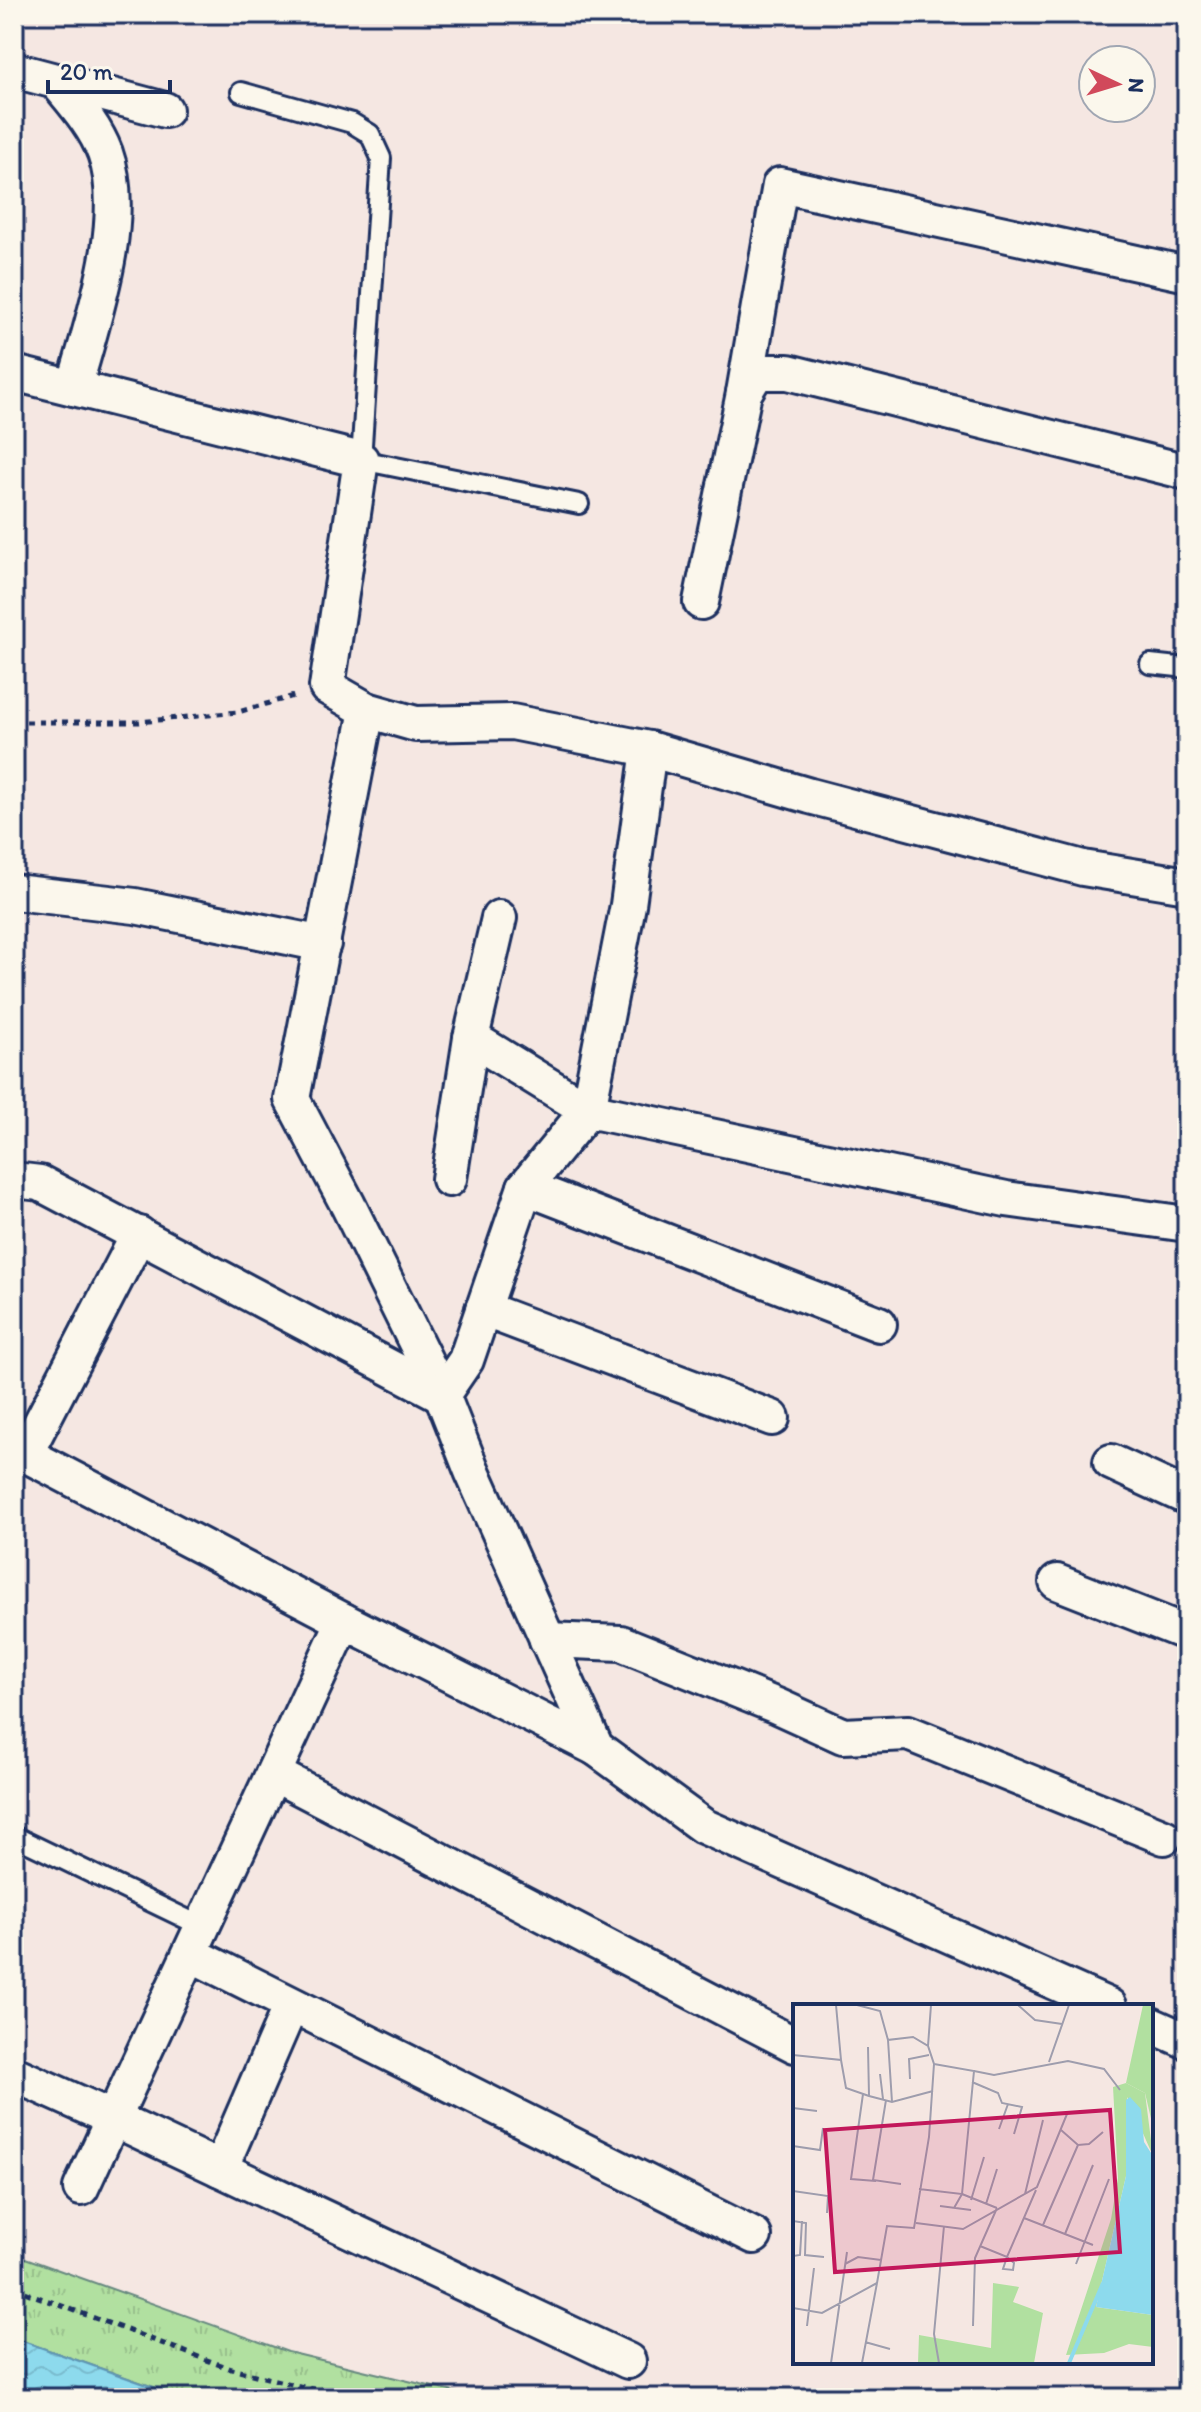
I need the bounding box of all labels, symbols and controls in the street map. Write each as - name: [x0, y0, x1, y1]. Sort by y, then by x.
- scale bar: [48, 44, 170, 94]
- north arrow: [1077, 44, 1157, 124]
- text: 20 m: [60, 57, 113, 86]
- text: N: [1122, 77, 1150, 94]
- inset map: [793, 2004, 1153, 2364]

